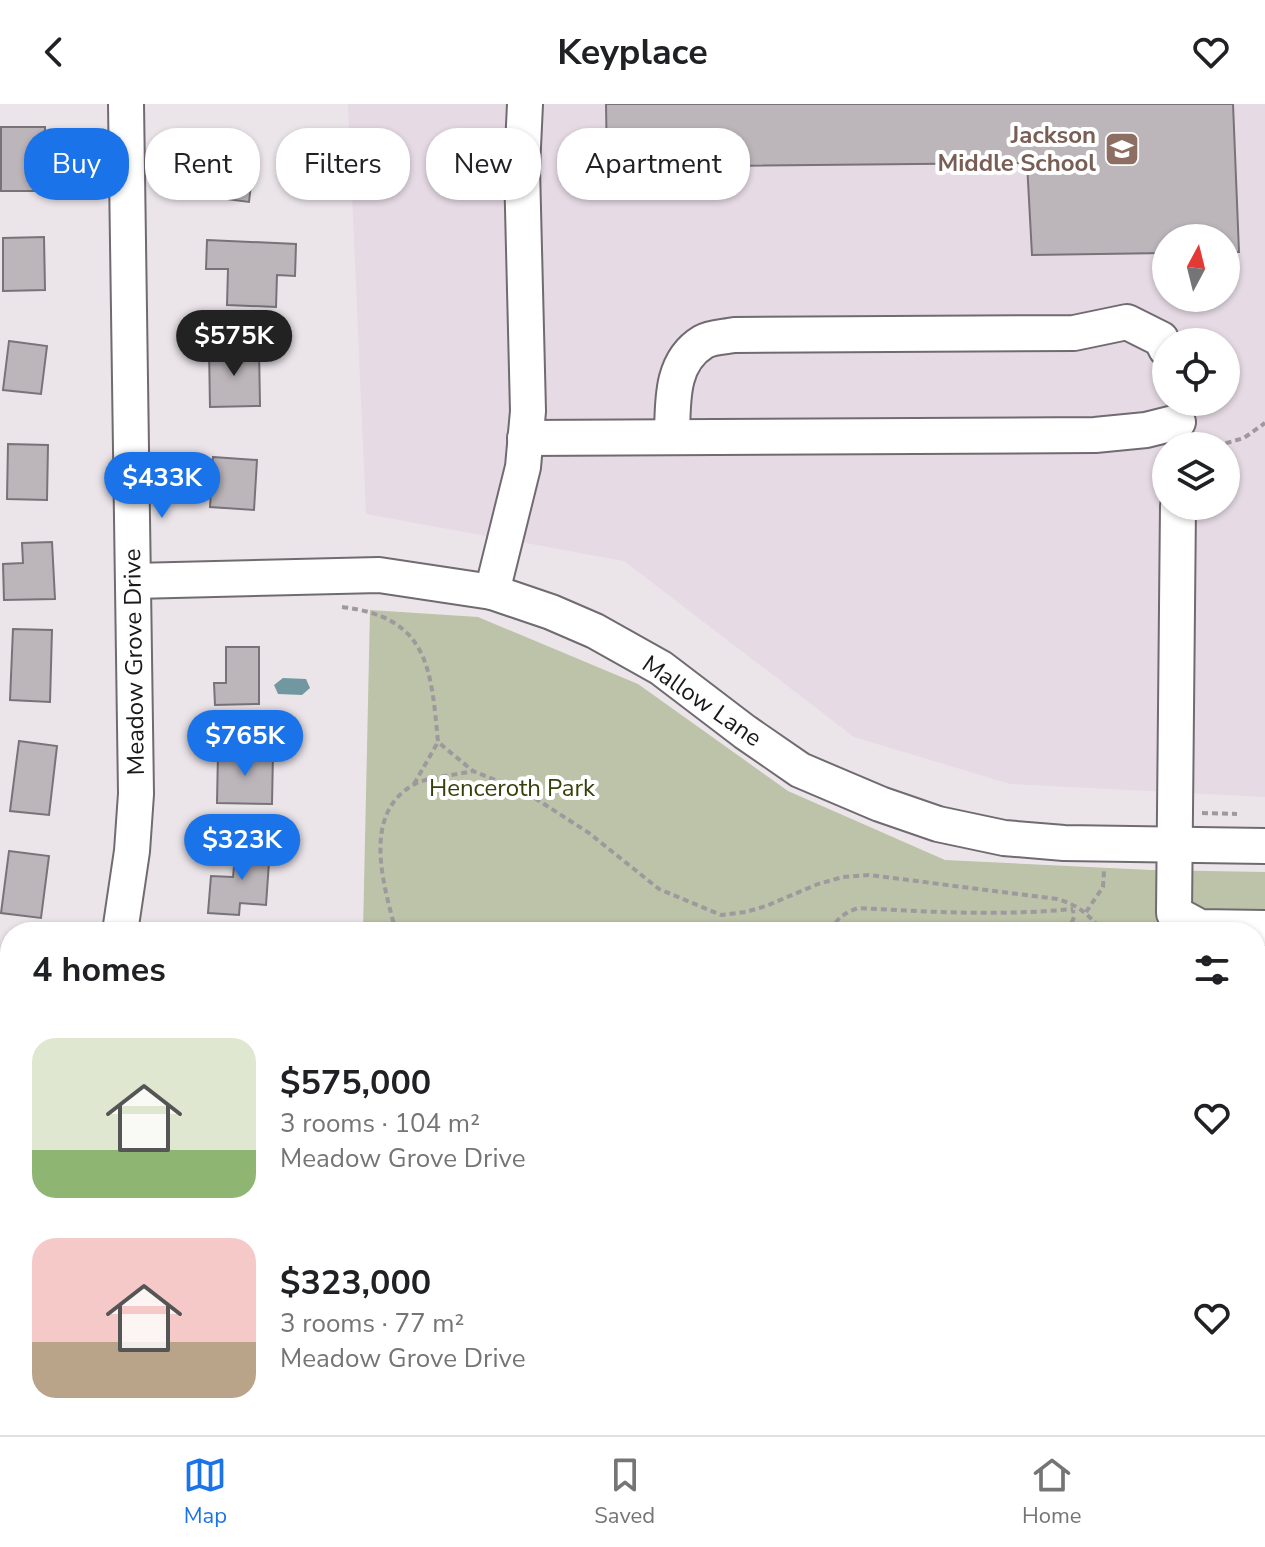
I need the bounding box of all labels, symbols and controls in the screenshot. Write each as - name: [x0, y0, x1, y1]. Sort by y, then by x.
- text: Keyplace: [557, 28, 708, 77]
- icon: back: [32, 30, 76, 74]
- icon: heart: [1189, 30, 1233, 74]
- place label: Jackson Middle School: [937, 119, 1096, 179]
- chip: Buy: [24, 128, 129, 200]
- chip: Rent: [145, 128, 260, 200]
- chip: Filters: [276, 128, 410, 200]
- chip: New: [426, 128, 541, 200]
- chip: Apartment: [557, 128, 750, 200]
- school or university icon: Jackson Middle School: [1103, 130, 1141, 168]
- north arrow: [1152, 224, 1240, 312]
- map controls: [1152, 224, 1240, 520]
- pin: $575K: [178, 310, 290, 378]
- text: $575K: [194, 318, 274, 353]
- button: locate: [1152, 328, 1240, 416]
- button: layers: [1152, 432, 1240, 520]
- pin: $433K: [106, 452, 218, 520]
- text: $433K: [122, 460, 202, 495]
- street label: Meadow Grove Drive: [116, 548, 152, 776]
- street label: Mallow Lane: [636, 648, 768, 754]
- pin: $765K: [189, 710, 301, 778]
- text: $765K: [205, 718, 285, 753]
- park label: Henceroth Park: [429, 772, 596, 804]
- pin: $323K: [186, 814, 298, 882]
- text: $323K: [202, 822, 282, 857]
- text: 4 homes: [32, 947, 166, 993]
- icon: filters: [1190, 948, 1234, 992]
- text: $575,000: [280, 1060, 431, 1106]
- icon: home: [96, 1070, 192, 1166]
- icon: heart: [1190, 1096, 1234, 1140]
- text: 3 rooms · 104 m²: [280, 1106, 480, 1141]
- text: Meadow Grove Drive: [280, 1141, 525, 1176]
- text: $323,000: [280, 1260, 431, 1306]
- icon: home: [96, 1270, 192, 1366]
- icon: heart: [1190, 1296, 1234, 1340]
- text: 3 rooms · 77 m²: [280, 1306, 464, 1341]
- text: Meadow Grove Drive: [280, 1341, 525, 1376]
- tab: Map: [183, 1453, 227, 1531]
- tab: Saved: [594, 1453, 655, 1531]
- tab: Home: [1022, 1453, 1082, 1531]

